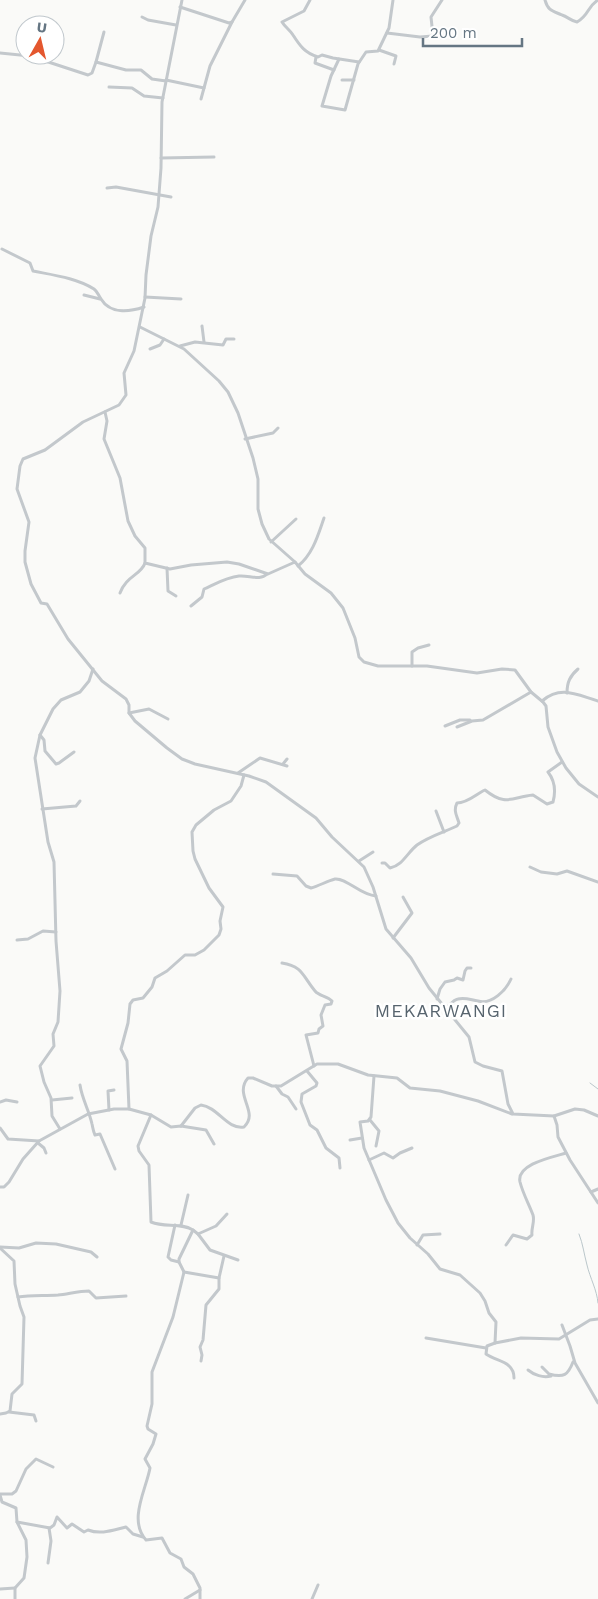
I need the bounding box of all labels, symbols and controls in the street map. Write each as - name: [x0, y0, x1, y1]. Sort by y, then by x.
- north arrow: [15, 15, 65, 65]
- scale bar: [423, 15, 522, 47]
- text: U: [36, 19, 48, 36]
- text: 200 m: [430, 24, 477, 42]
- district label: MEKARWANGI: [375, 1000, 507, 1021]

